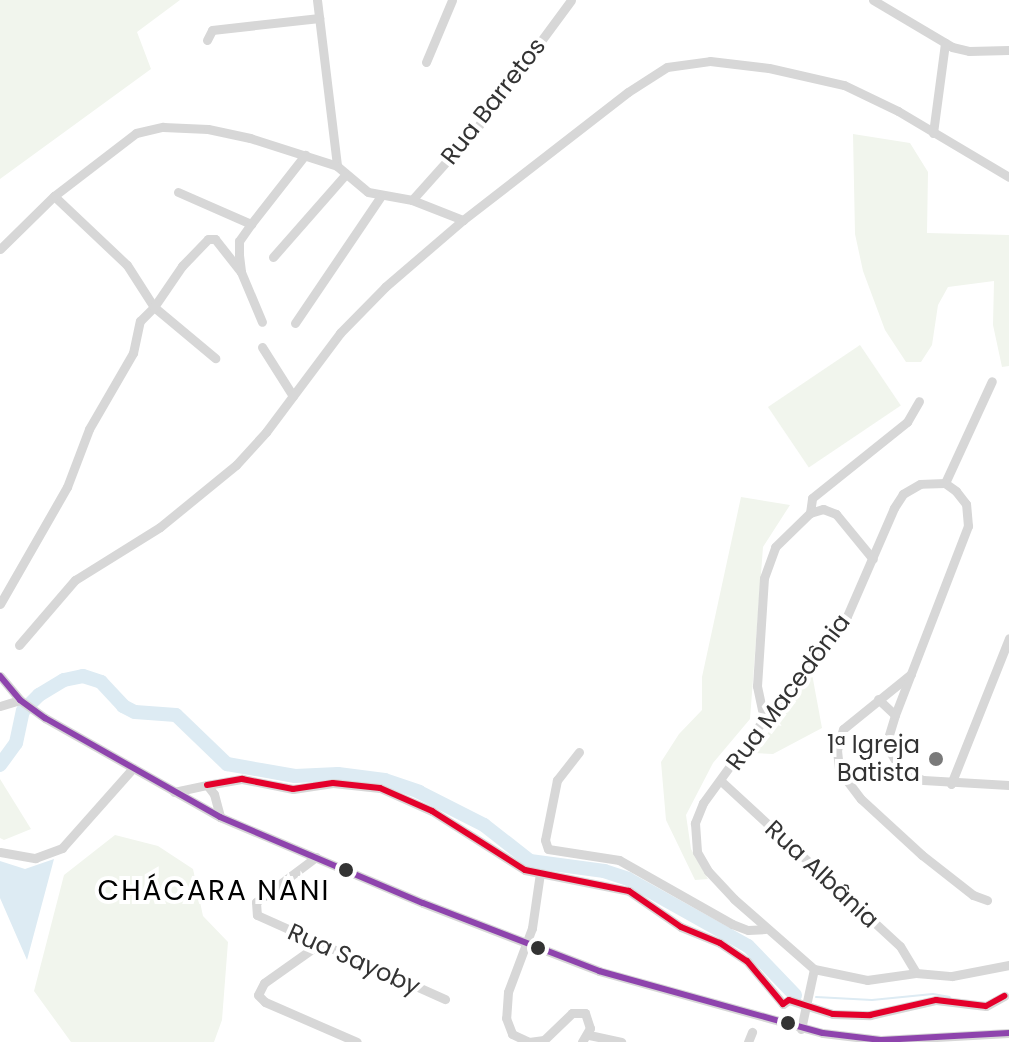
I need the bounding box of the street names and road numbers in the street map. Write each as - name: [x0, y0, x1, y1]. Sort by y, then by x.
- street label: Rua Barretos: [435, 32, 551, 170]
- street label: Rua Macedônia: [720, 608, 856, 776]
- street label: Rua Albânia: [759, 814, 885, 934]
- street label: Rua Sayoby: [284, 917, 424, 1001]

